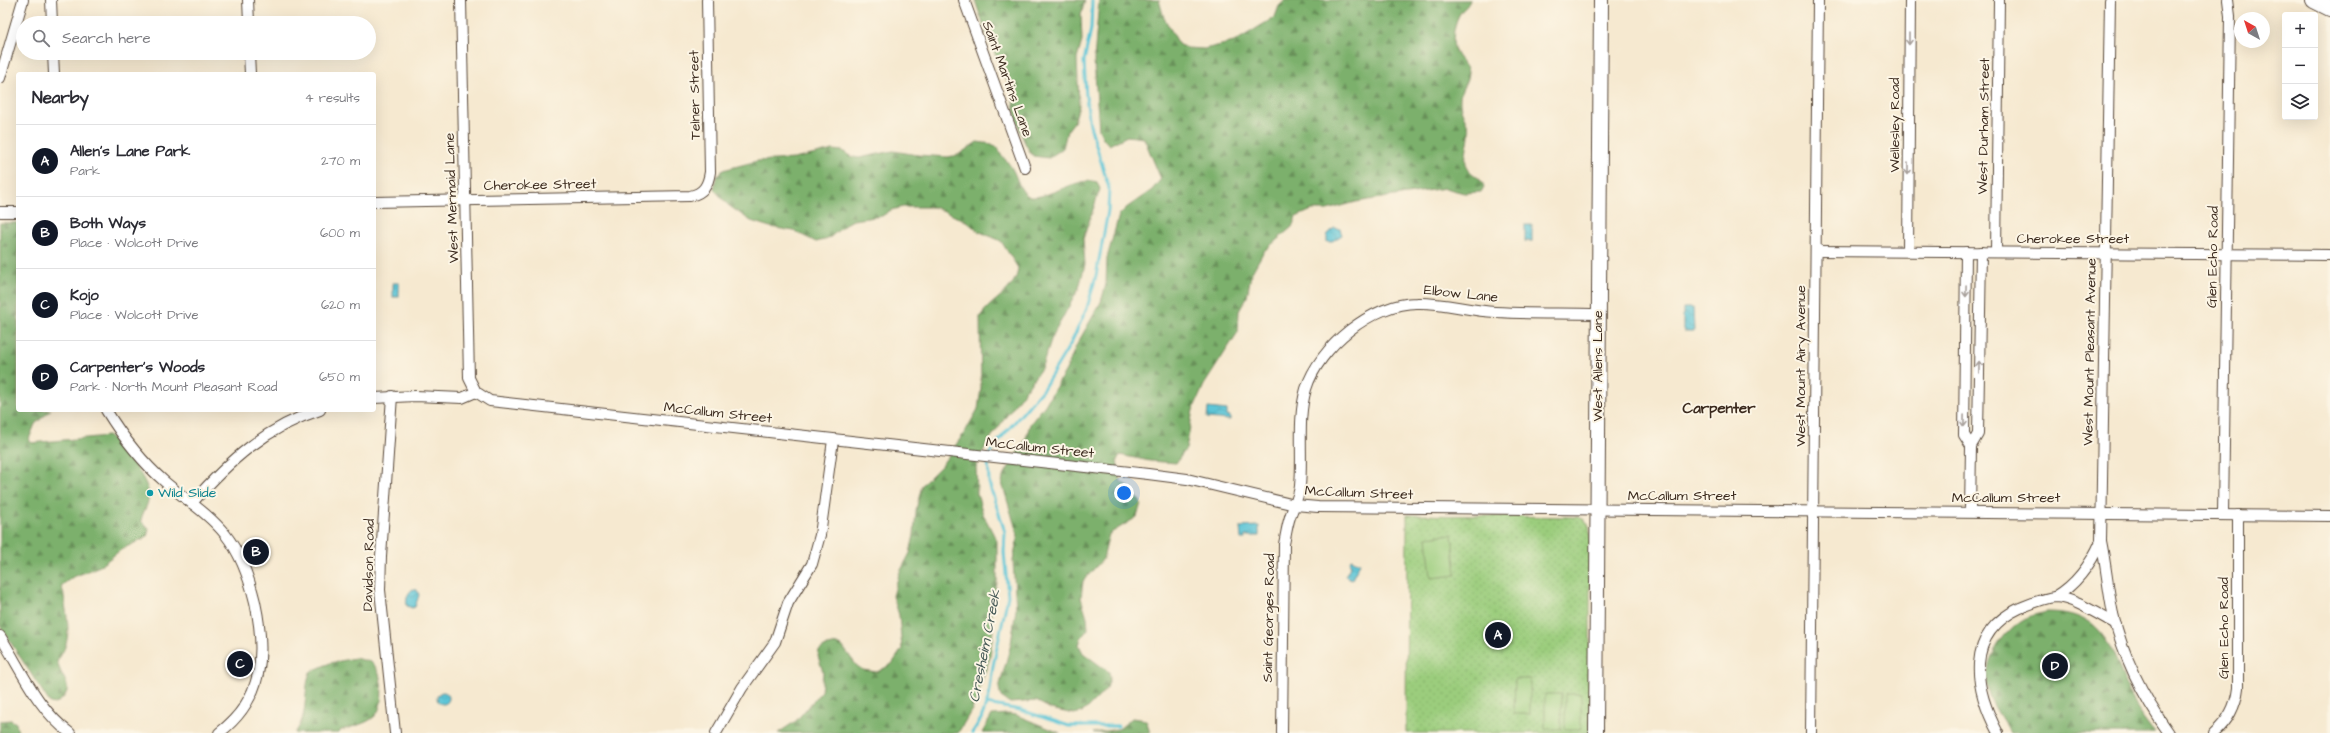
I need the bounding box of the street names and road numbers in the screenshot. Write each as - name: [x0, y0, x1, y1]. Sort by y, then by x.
- street label: Saint Martins Lane: [977, 18, 1037, 140]
- street label: Telner Street: [684, 50, 706, 140]
- street label: West Durham Street: [1973, 57, 1995, 195]
- street label: Wellesley Road: [1885, 78, 1905, 172]
- street label: West Mermaid Lane: [440, 132, 464, 263]
- street label: Cherokee Street: [484, 174, 597, 196]
- street label: Glen Echo Road: [2202, 206, 2224, 308]
- street label: Cherokee Street: [2017, 229, 2130, 249]
- street label: West Mount Pleasant Avenue: [2078, 258, 2102, 446]
- street label: Elbow Lane: [1423, 280, 1500, 308]
- street label: West Mount Airy Avenue: [1791, 285, 1811, 447]
- street label: West Allens Lane: [1588, 310, 1608, 422]
- street label: McCallum Street: [663, 397, 773, 429]
- street label: McCallum Street: [985, 432, 1095, 464]
- street label: McCallum Street: [1304, 481, 1414, 505]
- street label: McCallum Street: [1628, 486, 1737, 506]
- street label: McCallum Street: [1952, 488, 2061, 508]
- street label: Davidson Road: [358, 519, 380, 611]
- street label: Saint Georges Road: [1258, 553, 1280, 683]
- street label: Glen Echo Road: [2214, 577, 2234, 679]

